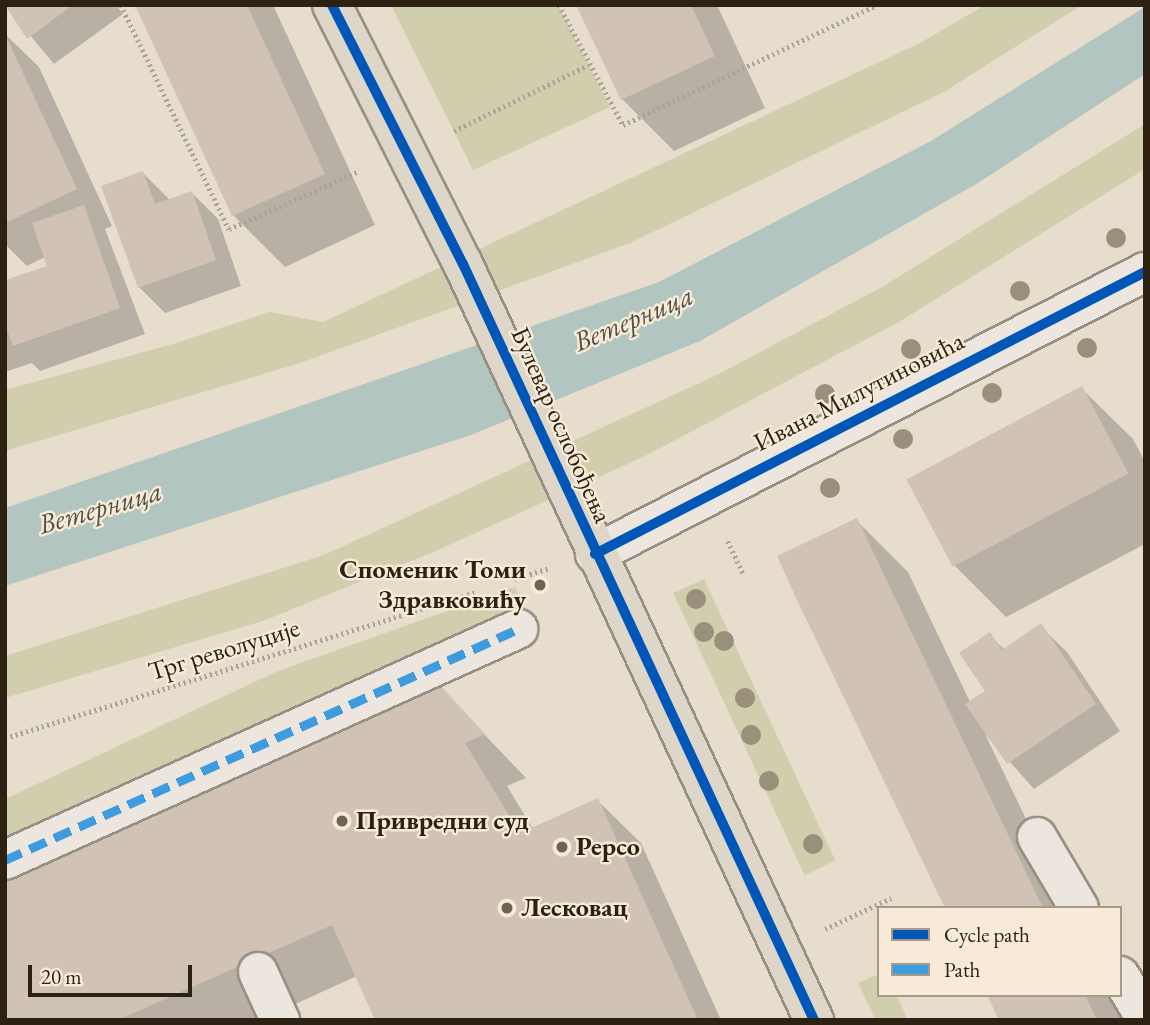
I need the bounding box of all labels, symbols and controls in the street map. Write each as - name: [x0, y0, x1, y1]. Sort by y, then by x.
- water label: Ветерница: [568, 278, 698, 358]
- street label: Булевар ослобођења: [504, 322, 618, 528]
- street label: Ивана Милутиновића: [749, 325, 969, 459]
- water label: Ветерница: [35, 473, 165, 541]
- place label: Споменик Томи Здравковићу: [339, 554, 526, 616]
- marker: Споменик Томи Здравковићу: [532, 577, 548, 593]
- street label: Трг револуције: [145, 612, 303, 688]
- place label: Привредни суд: [356, 805, 529, 837]
- marker: Привредни суд: [334, 813, 350, 829]
- place label: Pepco: [576, 831, 640, 863]
- marker: Pepco: [554, 839, 570, 855]
- place label: Лесковац: [521, 892, 628, 924]
- marker: Лесковац: [499, 900, 515, 916]
- legend: [877, 906, 1122, 997]
- text: Cycle path: [944, 921, 1030, 948]
- scale bar: [32, 951, 196, 995]
- text: Path: [944, 956, 980, 983]
- text: 20 m: [41, 963, 82, 990]

